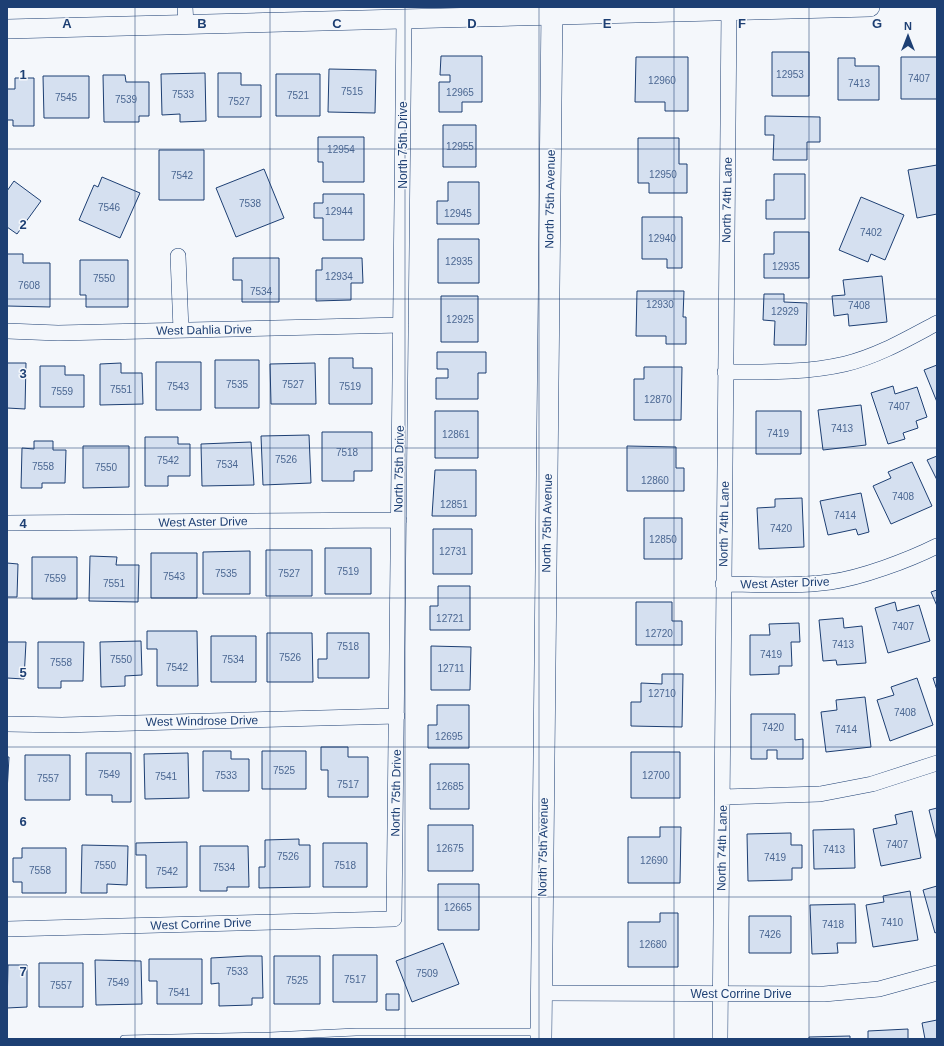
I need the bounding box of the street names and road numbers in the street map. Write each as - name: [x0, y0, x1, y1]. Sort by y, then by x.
- street label: North 75th Drive: [396, 101, 410, 189]
- street label: North 75th Avenue: [542, 149, 558, 249]
- street label: North 74th Lane: [719, 157, 735, 243]
- street label: West Dahlia Drive: [156, 322, 252, 338]
- street label: North 75th Drive: [391, 425, 407, 513]
- street label: North 75th Avenue: [539, 473, 555, 573]
- street label: North 74th Lane: [716, 481, 732, 567]
- street label: West Aster Drive: [158, 514, 248, 530]
- street label: West Aster Drive: [740, 574, 830, 592]
- street label: West Windrose Drive: [146, 713, 259, 729]
- street label: North 75th Drive: [388, 749, 404, 837]
- street label: North 75th Avenue: [535, 797, 551, 897]
- street label: North 74th Lane: [714, 805, 730, 891]
- street label: West Corrine Drive: [150, 915, 252, 933]
- street label: West Corrine Drive: [690, 987, 792, 1001]

